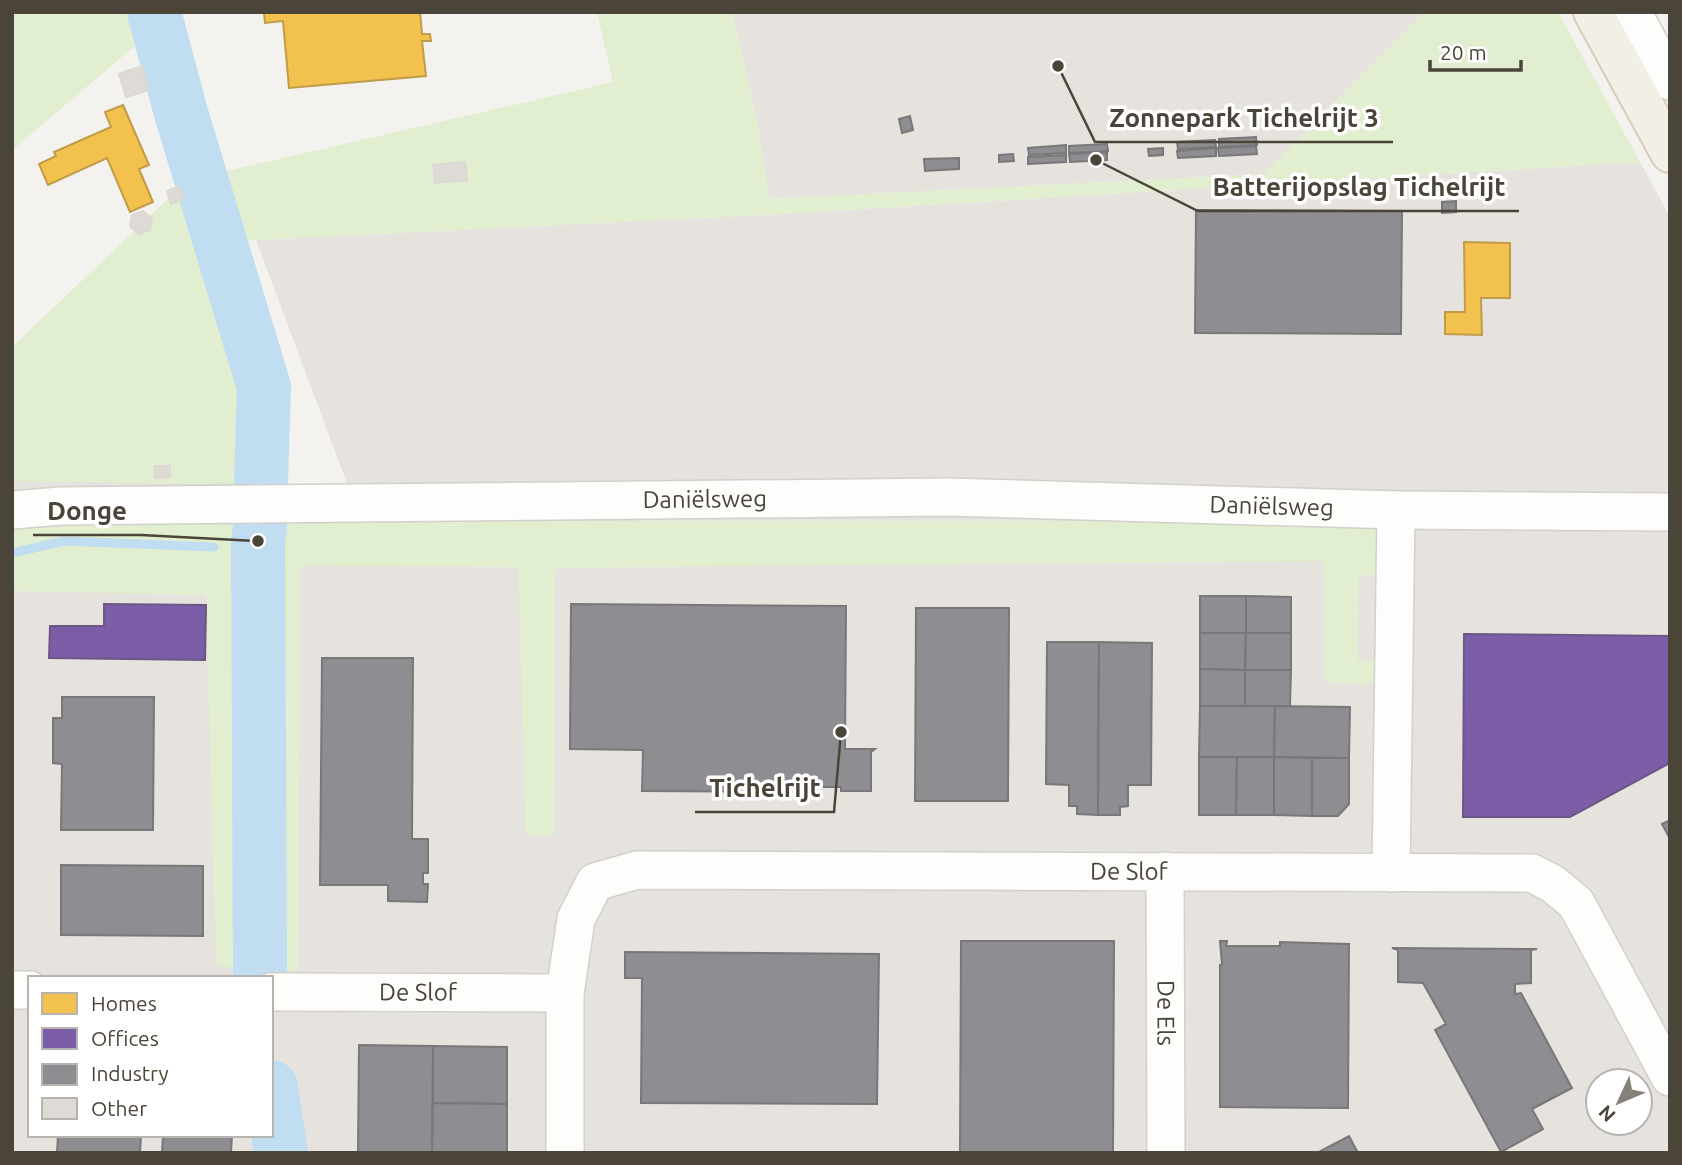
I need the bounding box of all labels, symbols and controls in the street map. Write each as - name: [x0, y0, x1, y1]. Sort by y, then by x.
- scale bar: [1430, 28, 1521, 72]
- text: 20 m: [1440, 40, 1487, 64]
- callout: Zonnepark Tichelrijt 3: [1095, 95, 1393, 142]
- text: Zonnepark Tichelrijt 3: [1109, 103, 1379, 132]
- callout: Batterijopslag Tichelrijt: [1198, 164, 1519, 211]
- text: Batterijopslag Tichelrijt: [1213, 172, 1505, 201]
- street label: Daniëlsweg: [642, 485, 767, 513]
- callout: Donge: [33, 488, 141, 535]
- street label: Daniëlsweg: [1209, 491, 1334, 521]
- text: Donge: [47, 496, 127, 525]
- callout: Tichelrijt: [695, 765, 834, 812]
- text: Tichelrijt: [709, 773, 821, 802]
- street label: De Slof: [1090, 858, 1169, 885]
- legend: [28, 976, 273, 1137]
- street label: De Slof: [379, 978, 458, 1006]
- street label: De Els: [1152, 980, 1180, 1046]
- text: Homes: [91, 991, 157, 1015]
- text: Offices: [91, 1026, 159, 1050]
- text: Industry: [91, 1061, 169, 1085]
- north arrow: [1584, 1067, 1654, 1137]
- text: Other: [91, 1096, 147, 1120]
- text: N: [1594, 1101, 1620, 1127]

